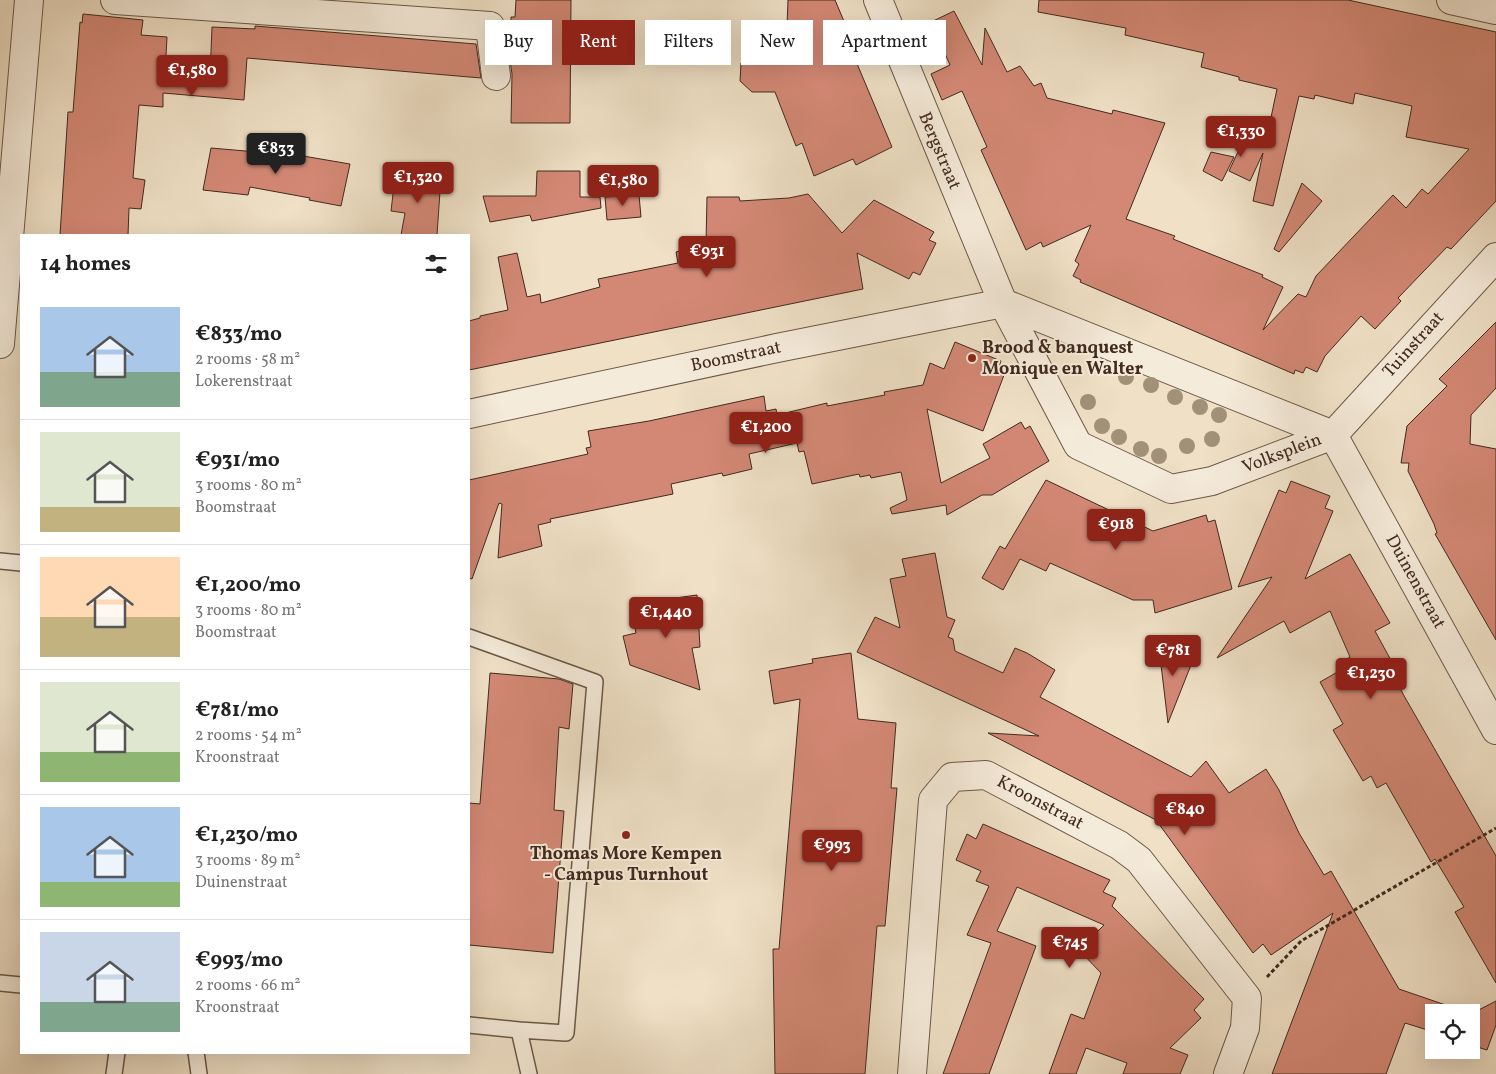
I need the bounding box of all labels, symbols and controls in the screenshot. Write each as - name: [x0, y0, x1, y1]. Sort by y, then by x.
- chip: Buy: [485, 20, 552, 65]
- chip: Rent: [562, 20, 635, 65]
- chip: Filters: [645, 20, 731, 65]
- chip: New: [741, 20, 813, 65]
- chip: Apartment: [823, 20, 946, 65]
- pin: €1,580: [151, 54, 233, 97]
- text: €1,580: [168, 60, 216, 82]
- street label: Bergstraat: [911, 108, 967, 194]
- pin: €1,330: [1200, 116, 1282, 158]
- text: €1,330: [1217, 121, 1265, 143]
- pin: €833: [246, 132, 306, 175]
- text: €833: [258, 138, 294, 160]
- pin: €1,320: [377, 162, 459, 204]
- pin: €1,580: [582, 164, 664, 207]
- text: €1,320: [394, 167, 442, 189]
- text: €1,580: [599, 170, 647, 192]
- pin: €931: [677, 236, 737, 278]
- text: €931: [689, 241, 725, 263]
- text: 14 homes: [40, 250, 131, 279]
- icon: filters: [422, 250, 450, 278]
- street label: Tuinstraat: [1377, 306, 1451, 384]
- text: €833/mo: [195, 320, 282, 349]
- icon: home: [80, 327, 140, 387]
- street label: Boomstraat: [688, 335, 784, 379]
- place label: Brood & banquest Monique en Walter: [982, 336, 1143, 382]
- text: 2 rooms · 58 m²: [195, 349, 300, 371]
- marker: Brood & banquest Monique en Walter: [966, 352, 978, 364]
- text: Lokerenstraat: [195, 371, 293, 393]
- pin: €1,200: [725, 412, 807, 454]
- text: €1,200: [741, 417, 791, 439]
- street label: Volksplein: [1239, 427, 1326, 481]
- text: €931/mo: [195, 446, 280, 475]
- icon: home: [80, 452, 140, 512]
- text: 3 rooms · 80 m²: [195, 475, 302, 497]
- text: Boomstraat: [195, 497, 277, 519]
- pin: €918: [1086, 508, 1146, 551]
- text: €918: [1098, 514, 1134, 536]
- street label: Duinenstraat: [1379, 530, 1451, 634]
- text: €1,200/mo: [195, 571, 301, 600]
- icon: home: [80, 577, 140, 637]
- pin: €1,440: [625, 596, 707, 639]
- text: 3 rooms · 80 m²: [195, 600, 302, 622]
- text: €1,440: [640, 602, 692, 624]
- text: Boomstraat: [195, 622, 277, 644]
- pin: €781: [1143, 634, 1203, 677]
- text: €781: [1156, 640, 1190, 662]
- pin: €1,230: [1330, 658, 1412, 700]
- text: €1,230: [1347, 663, 1395, 685]
- text: €781/mo: [195, 696, 279, 725]
- icon: home: [80, 702, 140, 762]
- text: 2 rooms · 54 m²: [195, 725, 302, 747]
- text: Kroonstraat: [195, 747, 280, 769]
- street label: Kroonstraat: [992, 770, 1088, 836]
- pin: €840: [1155, 794, 1215, 836]
- text: €840: [1165, 799, 1205, 821]
- text: €1,230/mo: [195, 821, 298, 850]
- icon: home: [80, 827, 140, 887]
- marker: Thomas More Kempen - Campus Turnhout: [620, 829, 632, 841]
- pin: €993: [802, 830, 862, 872]
- text: €993: [813, 835, 851, 857]
- place label: Thomas More Kempen - Campus Turnhout: [530, 842, 722, 888]
- text: 3 rooms · 89 m²: [195, 850, 300, 872]
- text: Duinenstraat: [195, 872, 288, 894]
- pin: €745: [1040, 926, 1100, 969]
- text: €745: [1052, 932, 1088, 954]
- text: €993/mo: [195, 946, 283, 975]
- icon: home: [80, 952, 140, 1012]
- text: 2 rooms · 66 m²: [195, 975, 301, 997]
- text: Kroonstraat: [195, 997, 280, 1019]
- map controls: [1425, 1004, 1480, 1059]
- button: locate: [1425, 1004, 1480, 1059]

